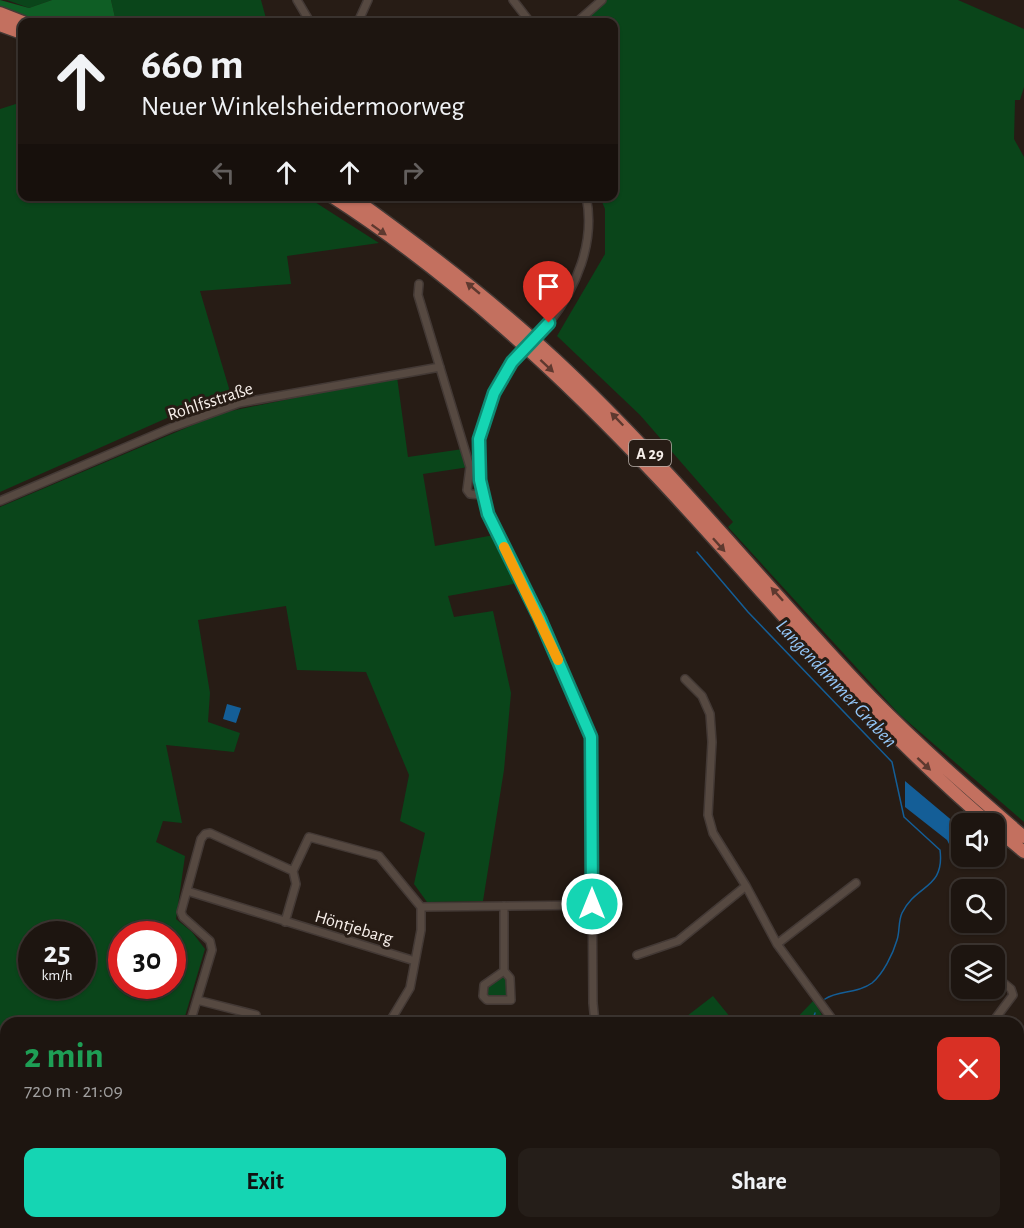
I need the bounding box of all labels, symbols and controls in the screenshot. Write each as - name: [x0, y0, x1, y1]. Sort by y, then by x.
- icon: ahead: [42, 42, 120, 120]
- text: 660 m: [141, 44, 244, 86]
- text: Neuer Winkelsheidermoorweg: [141, 93, 465, 120]
- icon: left: [207, 156, 240, 189]
- icon: ahead: [270, 156, 303, 189]
- icon: ahead: [333, 156, 366, 189]
- icon: right: [396, 156, 429, 189]
- one-way arrow: [371, 224, 387, 236]
- pin: [523, 261, 574, 323]
- icon: arrive: [532, 270, 565, 303]
- one-way arrow: [465, 282, 480, 295]
- one-way arrow: [539, 359, 554, 372]
- street label: Rohlfsstraße: [165, 380, 255, 424]
- one-way arrow: [610, 413, 624, 427]
- road number: A 29: [629, 440, 671, 466]
- one-way arrow: [712, 537, 725, 552]
- one-way arrow: [770, 586, 784, 601]
- water label: Langendammer Graben: [772, 616, 901, 752]
- one-way arrow: [917, 757, 932, 771]
- map controls: [951, 813, 1005, 999]
- button: sound: [951, 813, 1005, 867]
- position arrow: [560, 872, 624, 936]
- button: search: [951, 879, 1005, 933]
- street label: Höntjebarg: [312, 908, 395, 948]
- speed limit sign: 30: [108, 921, 186, 999]
- text: 25: [43, 938, 71, 968]
- button: layers: [951, 945, 1005, 999]
- text: km/h: [42, 968, 72, 983]
- button: close: [937, 1037, 1000, 1100]
- text: 2 min: [24, 1038, 104, 1074]
- text: 720 m · 21:09: [24, 1081, 123, 1101]
- button: Exit: [24, 1148, 506, 1217]
- button: Share: [518, 1148, 1000, 1217]

